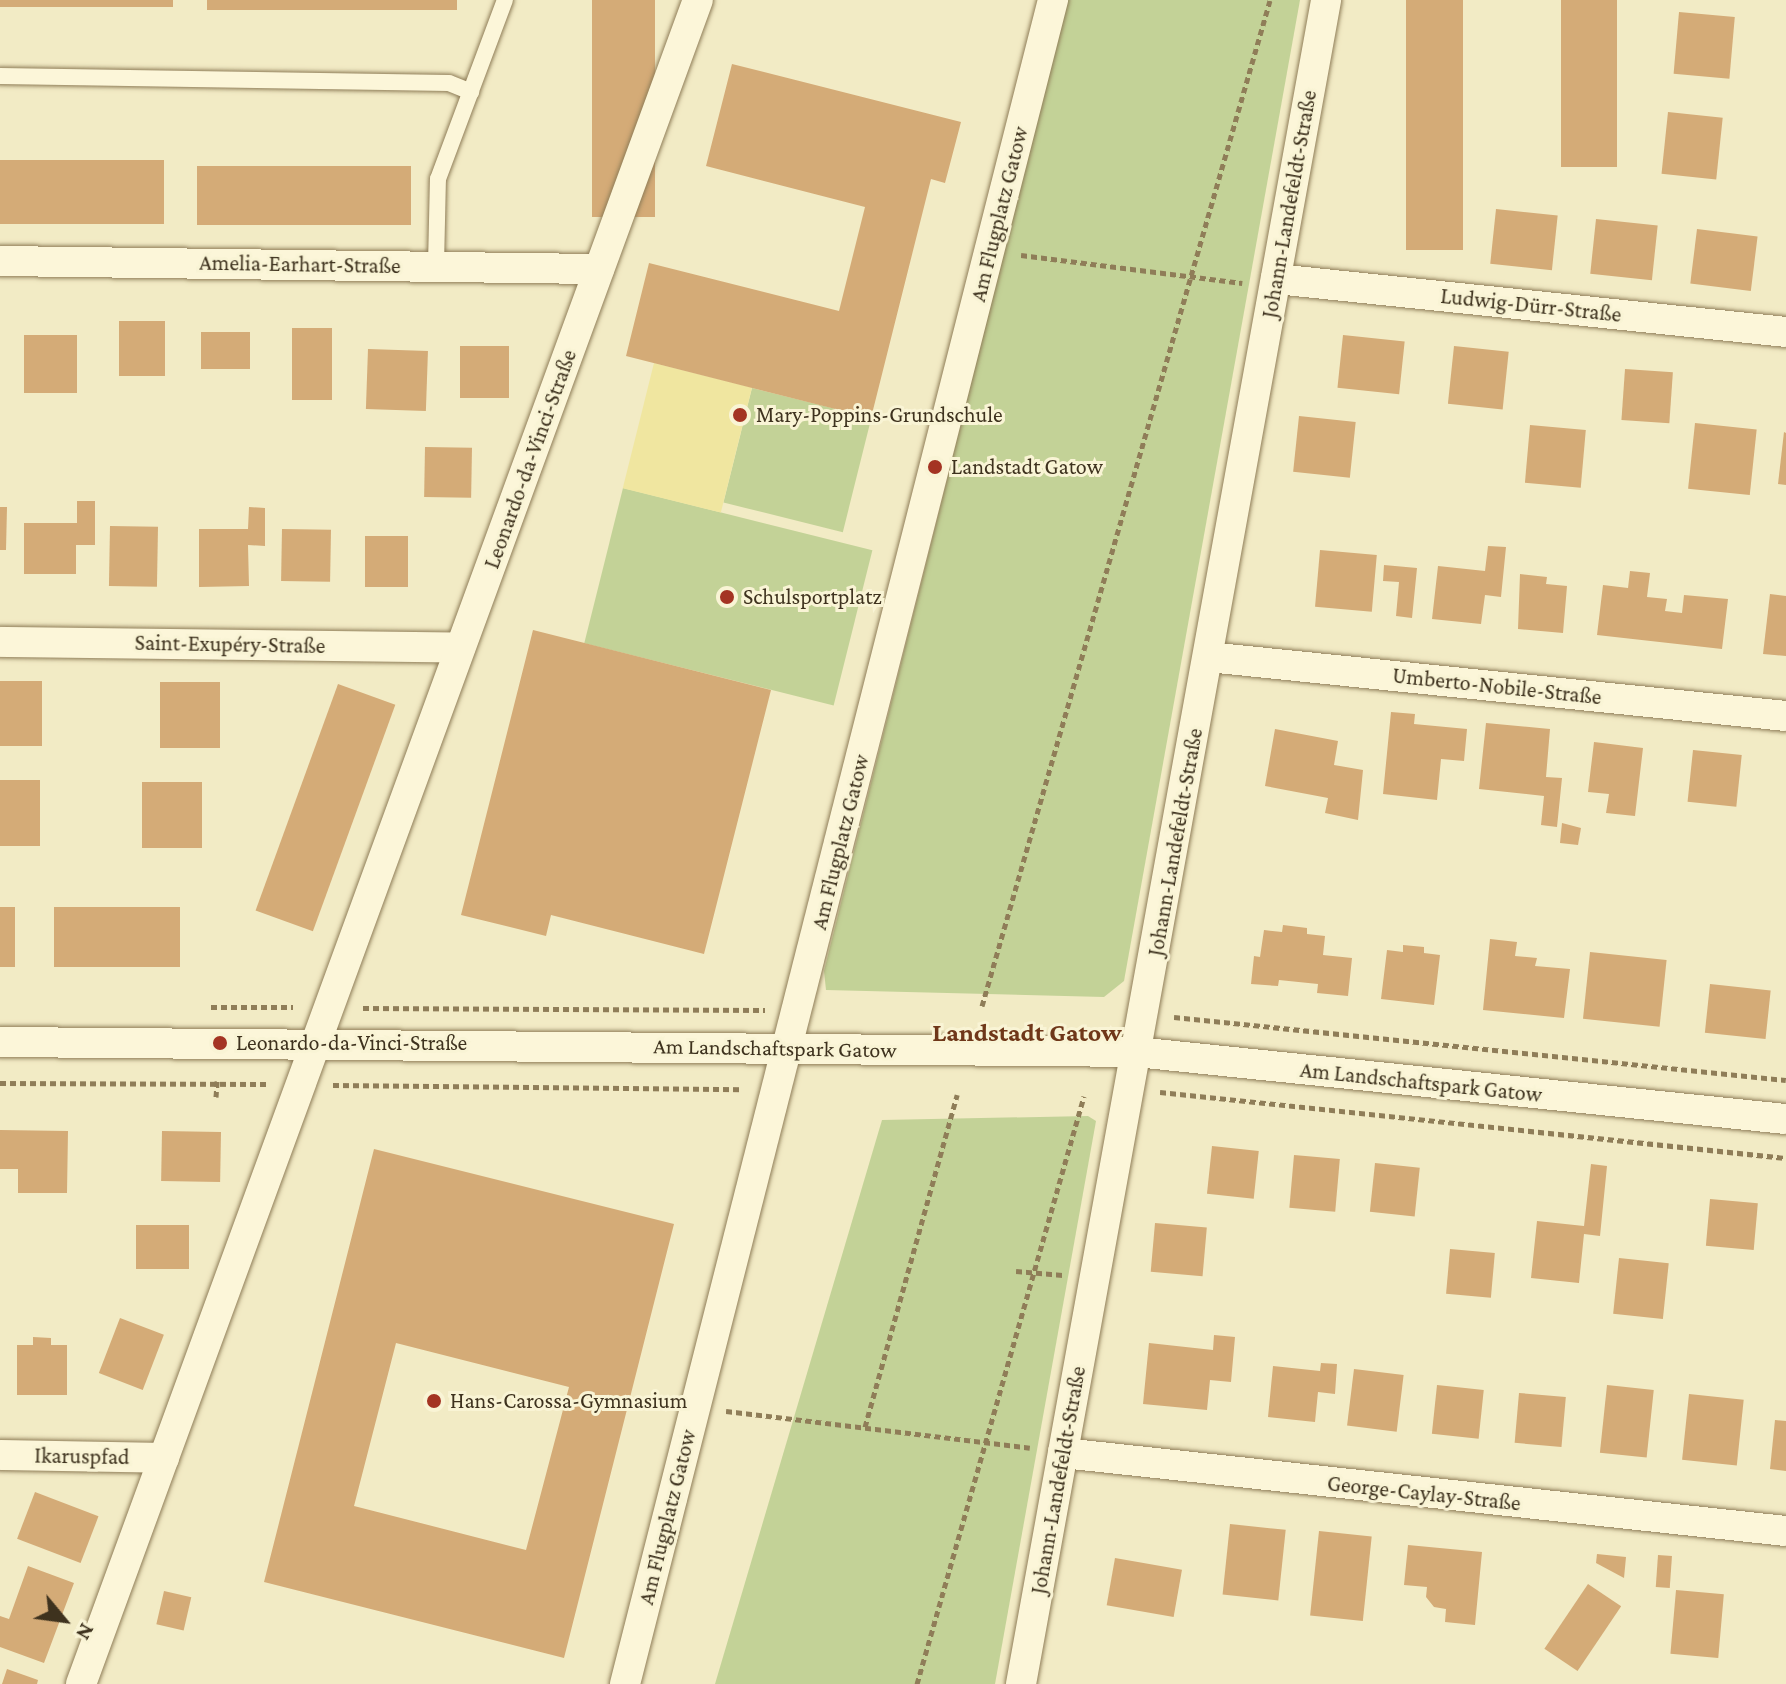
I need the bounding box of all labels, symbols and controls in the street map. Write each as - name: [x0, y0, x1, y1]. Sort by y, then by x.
- street label: Johann-Landefeldt-Straße: [1256, 88, 1322, 320]
- street label: Am Flugplatz Gatow: [964, 124, 1034, 304]
- street label: Amelia-Earhart-Straße: [199, 249, 401, 279]
- street label: Ludwig-Dürr-Straße: [1439, 282, 1623, 328]
- street label: Leonardo-da-Vinci-Straße: [478, 346, 582, 572]
- place label: Mary-Poppins-Grundschule: [756, 402, 1003, 428]
- marker: Mary-Poppins-Grundschule: [731, 406, 749, 424]
- place label: Landstadt Gatow: [951, 454, 1103, 480]
- marker: Landstadt Gatow: [926, 458, 944, 476]
- place label: Schulsportplatz: [743, 584, 882, 610]
- marker: Schulsportplatz: [718, 588, 736, 606]
- street label: Saint-Exupéry-Straße: [134, 629, 326, 659]
- street label: Umberto-Nobile-Straße: [1391, 662, 1603, 710]
- street label: Johann-Landefeldt-Straße: [1142, 726, 1208, 958]
- street label: Am Flugplatz Gatow: [805, 752, 875, 932]
- district label: Landstadt Gatow: [932, 1017, 1122, 1049]
- place label: Leonardo-da-Vinci-Straße: [236, 1030, 467, 1056]
- street label: Am Landschaftspark Gatow: [653, 1033, 897, 1063]
- marker: Leonardo-da-Vinci-Straße: [211, 1034, 229, 1052]
- street label: Am Landschaftspark Gatow: [1299, 1056, 1543, 1108]
- street label: Johann-Landefeldt-Straße: [1025, 1364, 1091, 1596]
- place label: Hans-Carossa-Gymnasium: [450, 1388, 687, 1414]
- marker: Hans-Carossa-Gymnasium: [425, 1392, 443, 1410]
- street label: Am Flugplatz Gatow: [632, 1427, 702, 1607]
- street label: Ikaruspfad: [34, 1442, 130, 1470]
- street label: George-Caylay-Straße: [1326, 1470, 1522, 1516]
- north arrow: [24, 1580, 104, 1660]
- text: N: [71, 1619, 100, 1644]

